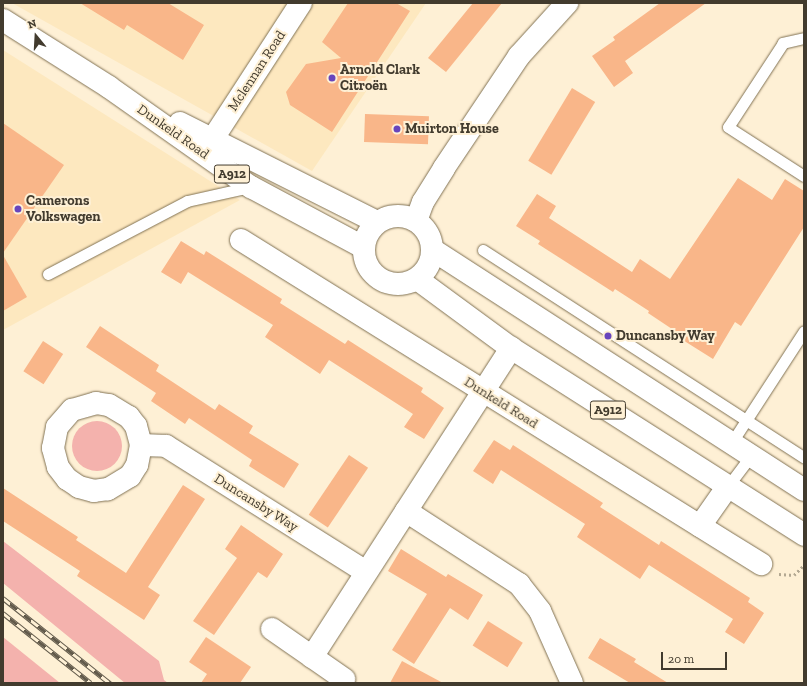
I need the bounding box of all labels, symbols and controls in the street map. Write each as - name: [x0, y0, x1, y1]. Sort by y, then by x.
- north arrow: [16, 16, 56, 56]
- text: N: [26, 17, 38, 32]
- street label: Mclennan Road: [225, 27, 289, 115]
- place label: Arnold Clark Citroën: [340, 62, 420, 94]
- marker: Arnold Clark Citroën: [327, 73, 337, 83]
- street label: Dunkeld Road: [134, 101, 212, 163]
- place label: Muirton House: [405, 121, 499, 137]
- marker: Muirton House: [392, 124, 402, 134]
- road number: A912: [213, 163, 251, 185]
- place label: Camerons Volkswagen: [26, 193, 101, 226]
- marker: Camerons Volkswagen: [13, 204, 23, 214]
- place label: Duncansby Way: [616, 328, 716, 344]
- marker: Duncansby Way: [603, 331, 613, 341]
- street label: Dunkeld Road: [461, 374, 541, 432]
- road number: A912: [589, 399, 627, 421]
- street label: Duncansby Way: [211, 470, 301, 536]
- scale bar: [663, 644, 729, 670]
- text: 20 m: [668, 652, 694, 666]

